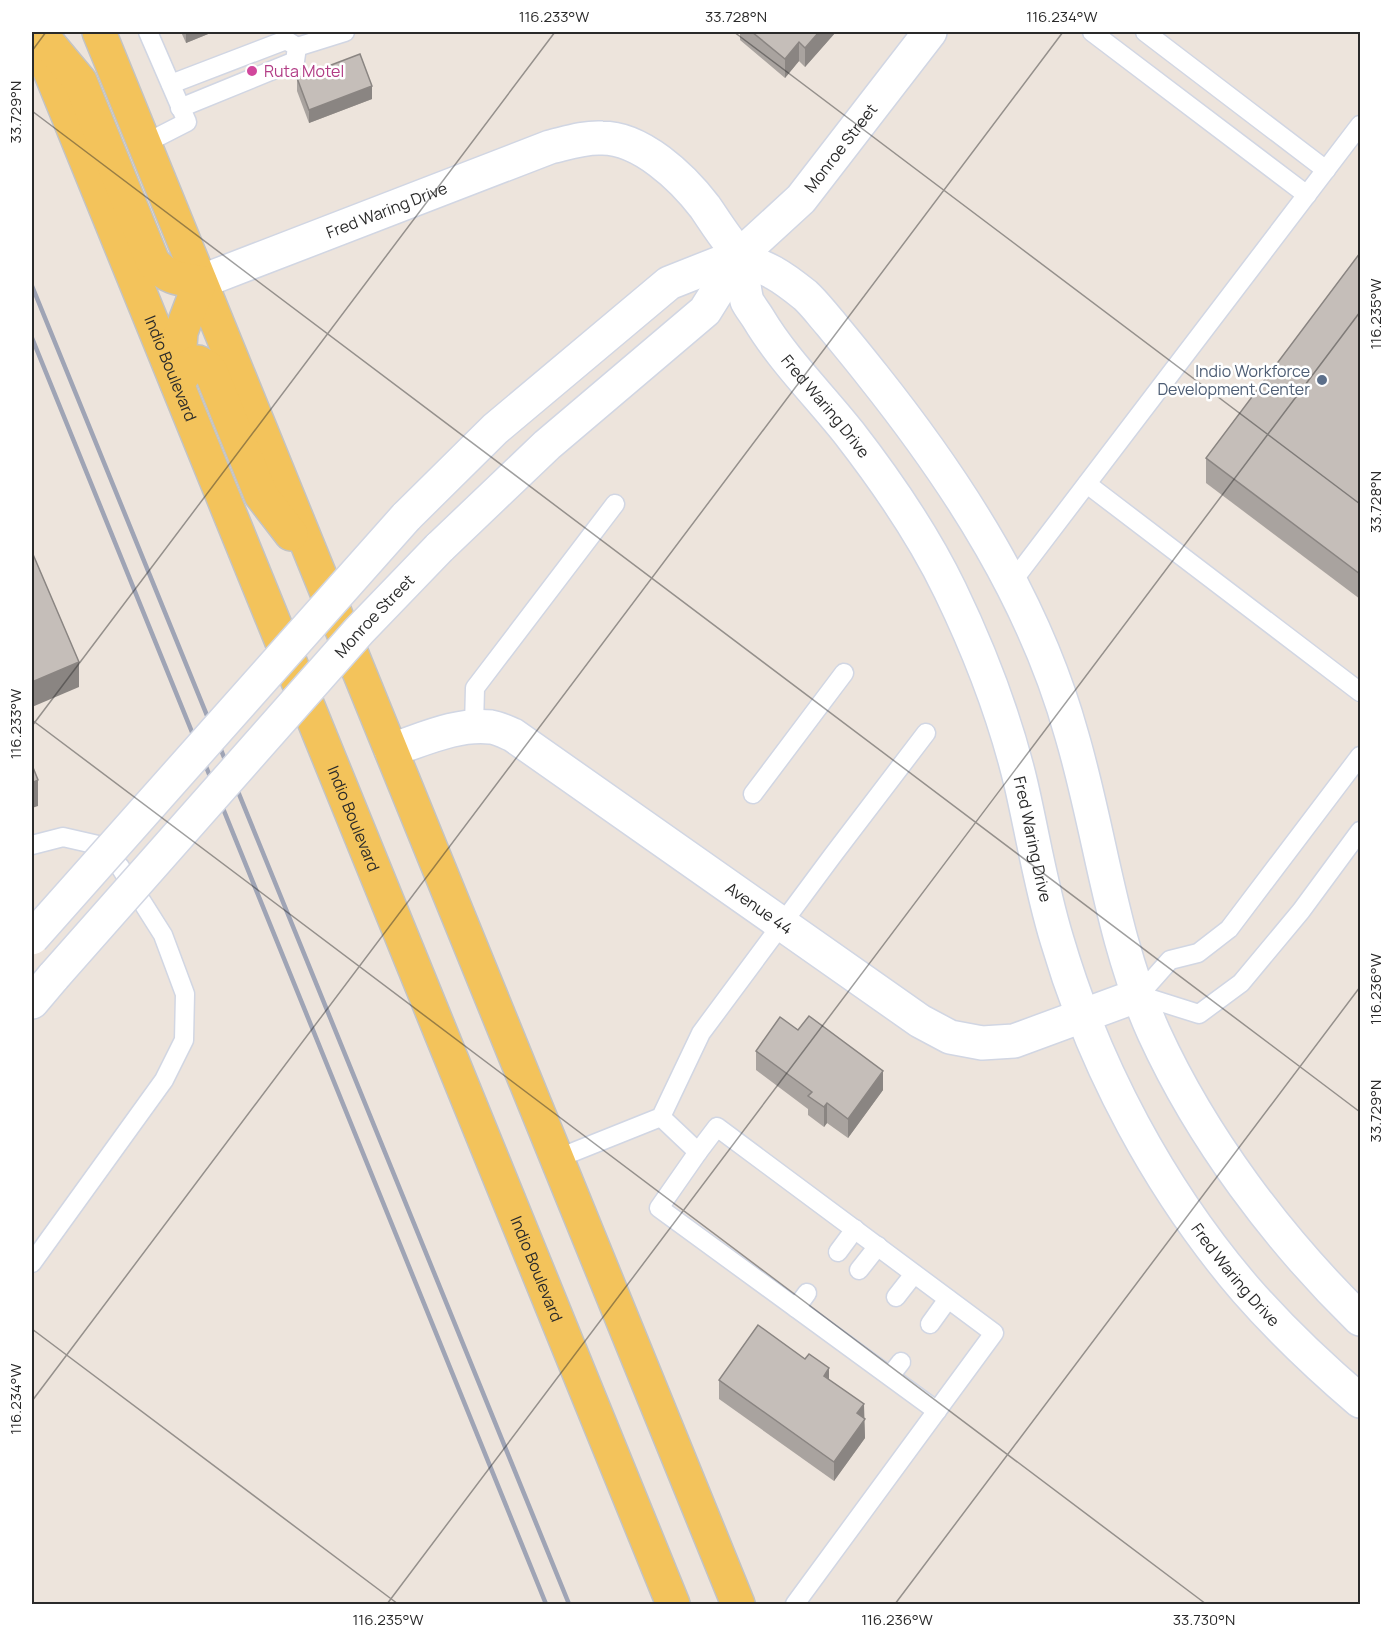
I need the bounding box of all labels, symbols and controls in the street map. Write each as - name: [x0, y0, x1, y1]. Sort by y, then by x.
- text: 116.233°W: [519, 6, 589, 27]
- text: 33.728°N: [705, 6, 767, 27]
- text: 116.234°W: [1026, 6, 1098, 27]
- place label: Ruta Motel: [264, 60, 344, 82]
- marker: Ruta Motel: [245, 64, 259, 78]
- text: 33.729°N: [5, 81, 26, 143]
- street label: Monroe Street: [799, 99, 882, 197]
- street label: Fred Waring Drive: [323, 177, 450, 243]
- text: 116.235°W: [1365, 278, 1386, 350]
- street label: Indio Boulevard: [139, 312, 202, 424]
- street label: Fred Waring Drive: [776, 350, 875, 462]
- place label: Indio Workforce Development Center: [1157, 360, 1310, 400]
- marker: Indio Workforce Development Center: [1315, 373, 1329, 387]
- text: 33.728°N: [1365, 471, 1386, 533]
- street label: Monroe Street: [330, 569, 419, 662]
- text: 116.233°W: [5, 689, 26, 759]
- street label: Indio Boulevard: [322, 762, 385, 875]
- street label: Fred Waring Drive: [1009, 774, 1057, 904]
- street label: Avenue 44: [721, 877, 797, 939]
- text: 116.236°W: [1365, 953, 1386, 1025]
- text: 33.729°N: [1365, 1080, 1386, 1142]
- street label: Indio Boulevard: [505, 1213, 568, 1325]
- street label: Fred Waring Drive: [1186, 1219, 1285, 1331]
- text: 116.234°W: [5, 1363, 26, 1435]
- text: 116.235°W: [352, 1609, 424, 1630]
- text: 116.236°W: [861, 1609, 933, 1630]
- text: 33.730°N: [1173, 1609, 1235, 1630]

